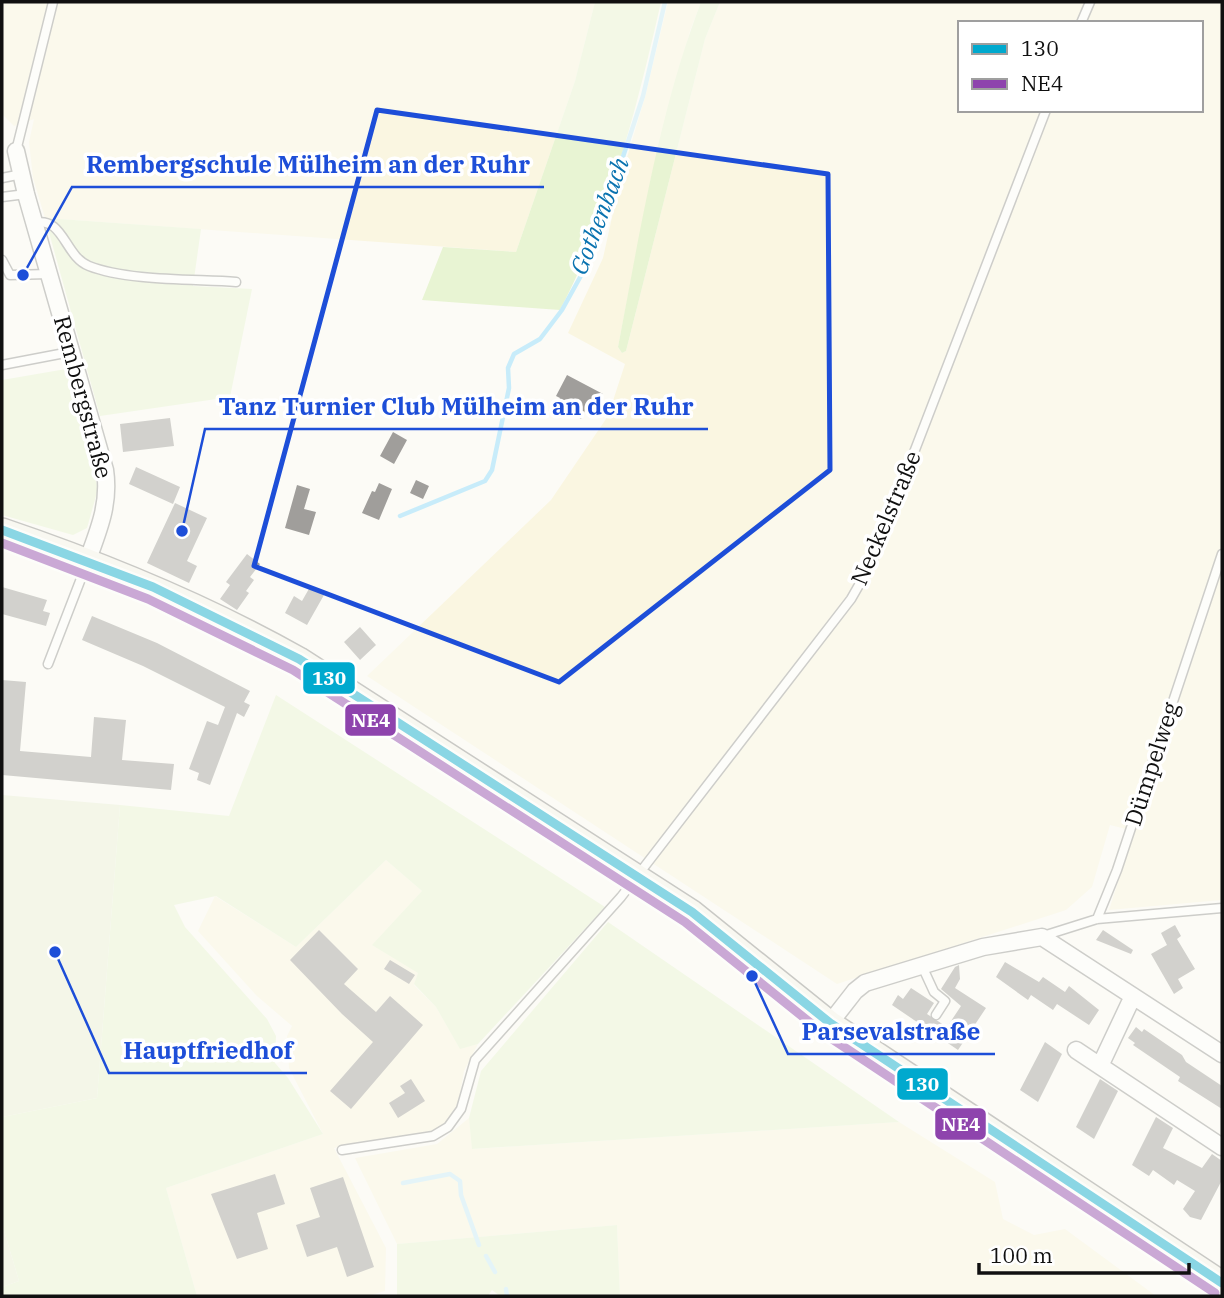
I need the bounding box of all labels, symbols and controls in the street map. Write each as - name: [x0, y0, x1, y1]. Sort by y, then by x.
- legend: [958, 21, 1203, 112]
- text: 130: [1021, 34, 1059, 62]
- text: NE4: [1021, 69, 1063, 97]
- callout: Rembergschule Mülheim an der Ruhr: [72, 142, 544, 187]
- text: Rembergschule Mülheim an der Ruhr: [86, 148, 530, 180]
- water label: Gothenbach: [562, 152, 636, 279]
- street label: Rembergstraße: [48, 312, 120, 481]
- callout: Tanz Turnier Club Mülheim an der Ruhr: [205, 384, 708, 429]
- text: Tanz Turnier Club Mülheim an der Ruhr: [218, 390, 694, 422]
- street label: Neckelstraße: [843, 446, 927, 589]
- line badge: 130: [302, 661, 356, 695]
- text: 130: [312, 666, 346, 690]
- street label: Dümpelweg: [1117, 697, 1185, 829]
- line badge: NE4: [344, 703, 397, 737]
- text: NE4: [352, 708, 390, 732]
- callout: Parsevalstraße: [788, 1009, 995, 1054]
- text: Parsevalstraße: [802, 1015, 980, 1047]
- callout: Hauptfriedhof: [109, 1028, 307, 1073]
- text: Hauptfriedhof: [123, 1034, 295, 1066]
- line badge: 130: [896, 1067, 949, 1101]
- text: 130: [905, 1072, 939, 1096]
- line badge: NE4: [934, 1107, 987, 1141]
- text: NE4: [942, 1112, 980, 1136]
- scale bar: [979, 1232, 1189, 1276]
- text: 100 m: [990, 1241, 1053, 1269]

